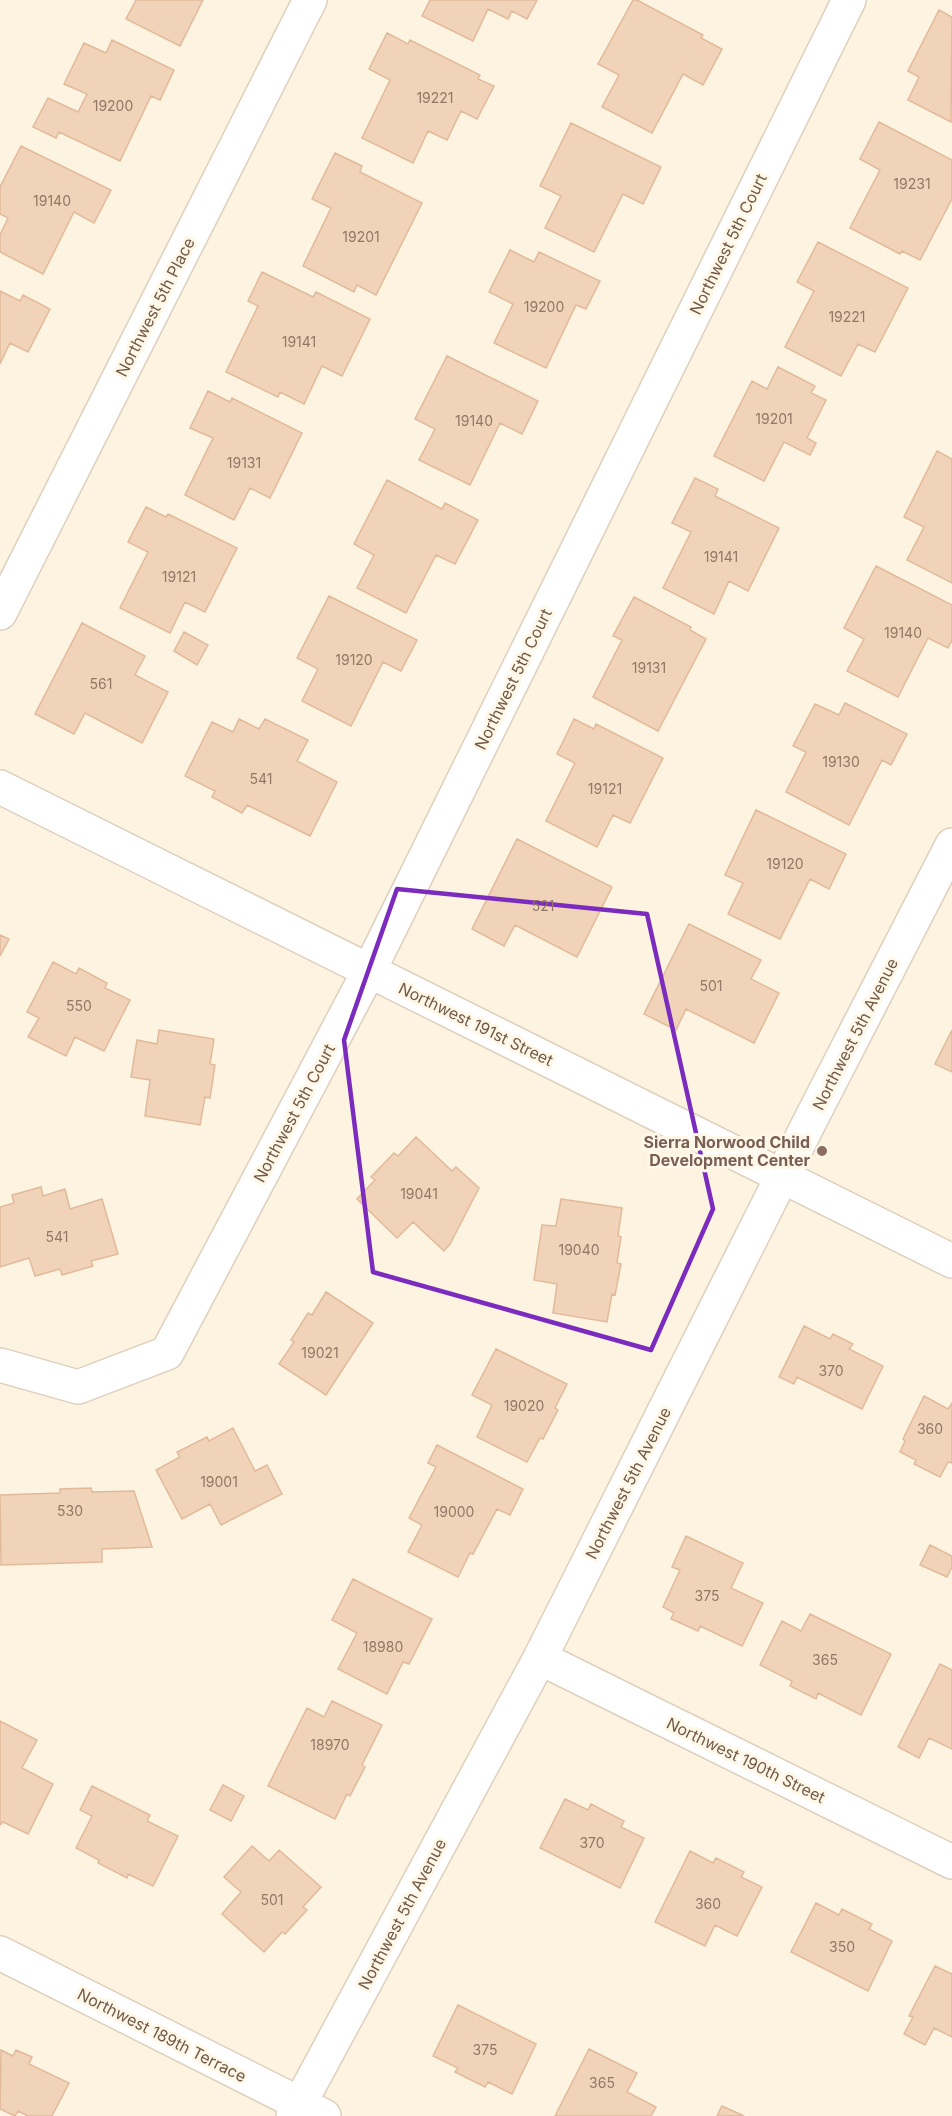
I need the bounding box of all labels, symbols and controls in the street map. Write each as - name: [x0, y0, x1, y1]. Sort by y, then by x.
- house number: 19221: [416, 89, 454, 106]
- house number: 19200: [93, 97, 133, 114]
- street label: Northwest 5th Court: [685, 170, 771, 318]
- house number: 19231: [893, 175, 931, 192]
- house number: 19140: [33, 192, 71, 209]
- house number: 19201: [342, 228, 380, 245]
- street label: Northwest 5th Place: [111, 234, 199, 380]
- house number: 19200: [524, 298, 564, 315]
- house number: 19221: [828, 308, 866, 325]
- house number: 19141: [282, 333, 316, 350]
- house number: 19201: [755, 410, 793, 427]
- house number: 19140: [455, 412, 493, 429]
- house number: 19131: [227, 454, 261, 471]
- house number: 19141: [704, 548, 738, 565]
- house number: 19121: [162, 568, 196, 585]
- street label: Northwest 5th Court: [470, 605, 556, 753]
- house number: 19140: [884, 624, 922, 641]
- house number: 19120: [335, 651, 373, 668]
- house number: 19131: [632, 659, 666, 676]
- house number: 561: [90, 675, 112, 692]
- house number: 19130: [822, 753, 860, 770]
- house number: 541: [250, 770, 272, 787]
- house number: 19121: [588, 780, 622, 797]
- house number: 19120: [766, 855, 804, 872]
- house number: 521: [532, 897, 554, 914]
- street label: Northwest 5th Avenue: [808, 955, 902, 1113]
- house number: 501: [699, 977, 723, 994]
- street label: Northwest 191st Street: [396, 978, 556, 1070]
- house number: 550: [66, 997, 92, 1014]
- street label: Northwest 5th Court: [249, 1040, 339, 1186]
- place label: Sierra Norwood Child Development Center: [644, 1132, 810, 1170]
- marker: Sierra Norwood Child Development Center: [815, 1144, 829, 1158]
- house number: 19041: [400, 1185, 438, 1202]
- house number: 541: [46, 1228, 68, 1245]
- house number: 19040: [558, 1241, 600, 1258]
- house number: 19021: [301, 1344, 339, 1361]
- house number: 370: [818, 1362, 844, 1379]
- house number: 19020: [504, 1397, 544, 1414]
- street label: Northwest 5th Avenue: [581, 1404, 675, 1562]
- house number: 360: [917, 1420, 943, 1437]
- house number: 19001: [200, 1473, 238, 1490]
- house number: 530: [57, 1502, 83, 1519]
- house number: 19000: [434, 1503, 474, 1520]
- house number: 375: [695, 1587, 719, 1604]
- house number: 18980: [363, 1638, 403, 1655]
- house number: 365: [812, 1651, 838, 1668]
- street label: Northwest 190th Street: [663, 1713, 829, 1807]
- house number: 18970: [310, 1736, 350, 1753]
- house number: 370: [579, 1834, 605, 1851]
- street label: Northwest 5th Avenue: [354, 1835, 450, 1993]
- house number: 501: [260, 1891, 284, 1908]
- house number: 360: [695, 1895, 721, 1912]
- house number: 350: [829, 1938, 855, 1955]
- street label: Northwest 189th Terrace: [74, 1984, 250, 2086]
- house number: 375: [473, 2041, 497, 2058]
- house number: 365: [589, 2074, 615, 2091]

